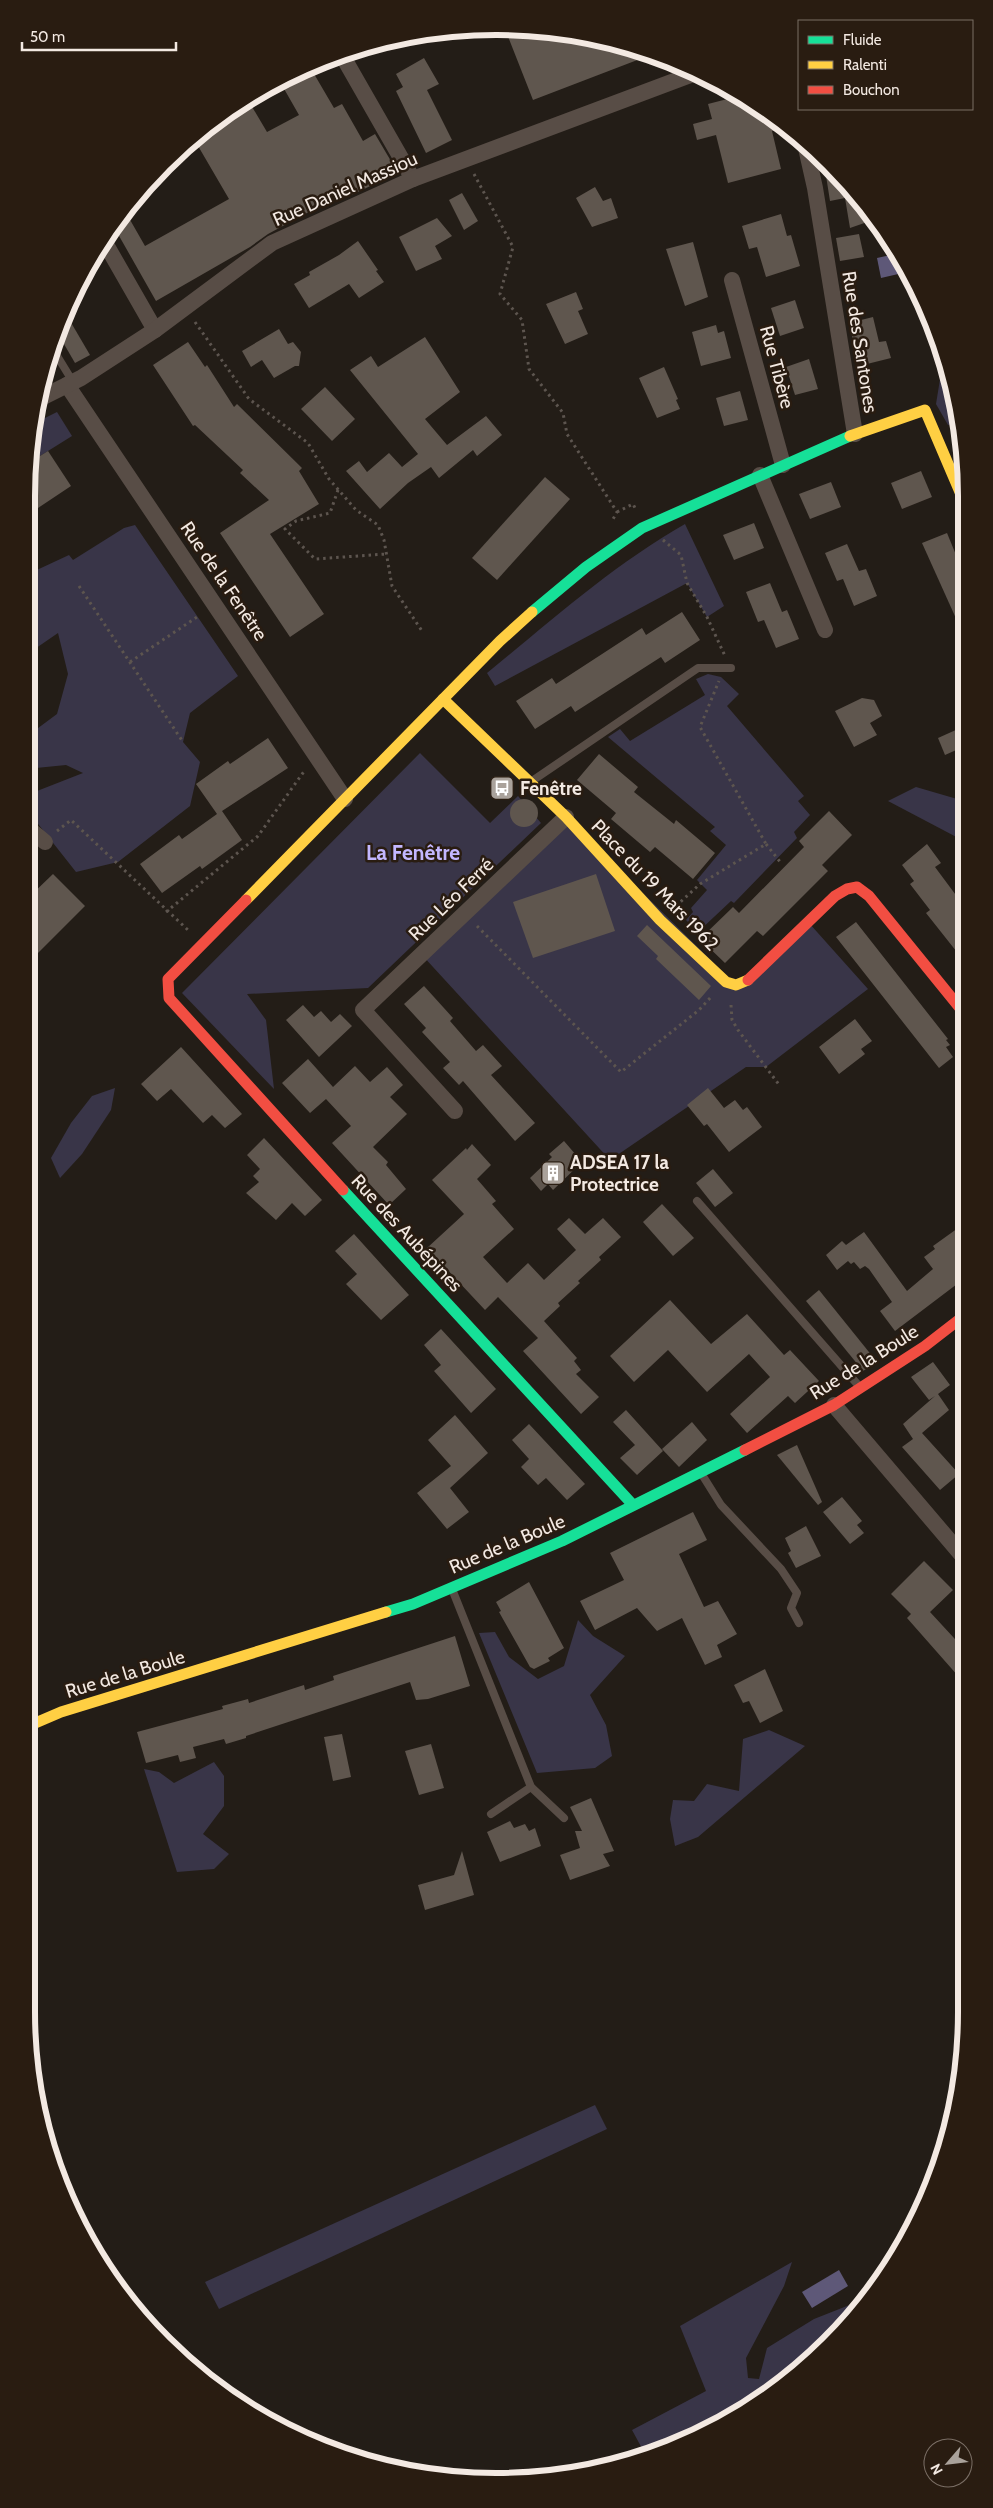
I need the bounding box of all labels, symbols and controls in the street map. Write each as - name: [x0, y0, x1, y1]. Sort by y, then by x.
- scale bar: [22, 20, 176, 52]
- legend: [798, 20, 973, 110]
- text: 50 m: [30, 28, 65, 46]
- text: Fluide: [843, 31, 882, 49]
- text: Ralenti: [843, 56, 887, 74]
- text: Bouchon: [843, 81, 900, 99]
- street label: Rue Daniel Massiou: [269, 147, 421, 231]
- street label: Rue des Santones: [837, 269, 883, 415]
- street label: Rue Tibère: [755, 323, 799, 411]
- street label: Rue de la Fenêtre: [176, 517, 272, 645]
- bus stop icon: Fenêtre: [489, 775, 515, 801]
- place label: Fenêtre: [520, 777, 582, 800]
- street label: Place du 19 Mars 1962: [587, 815, 723, 955]
- district label: La Fenêtre: [366, 840, 460, 865]
- street label: Rue Léo Ferré: [404, 853, 498, 945]
- place label: ADSEA 17 la Protectrice: [570, 1151, 669, 1196]
- building icon: ADSEA 17 la Protectrice: [540, 1160, 566, 1186]
- street label: Rue des Aubépines: [347, 1170, 467, 1297]
- street label: Rue de la Boule: [806, 1319, 923, 1404]
- street label: Rue de la Boule: [446, 1509, 569, 1579]
- street label: Rue de la Boule: [63, 1645, 188, 1703]
- north arrow: [923, 2438, 973, 2488]
- text: N: [926, 2461, 947, 2478]

